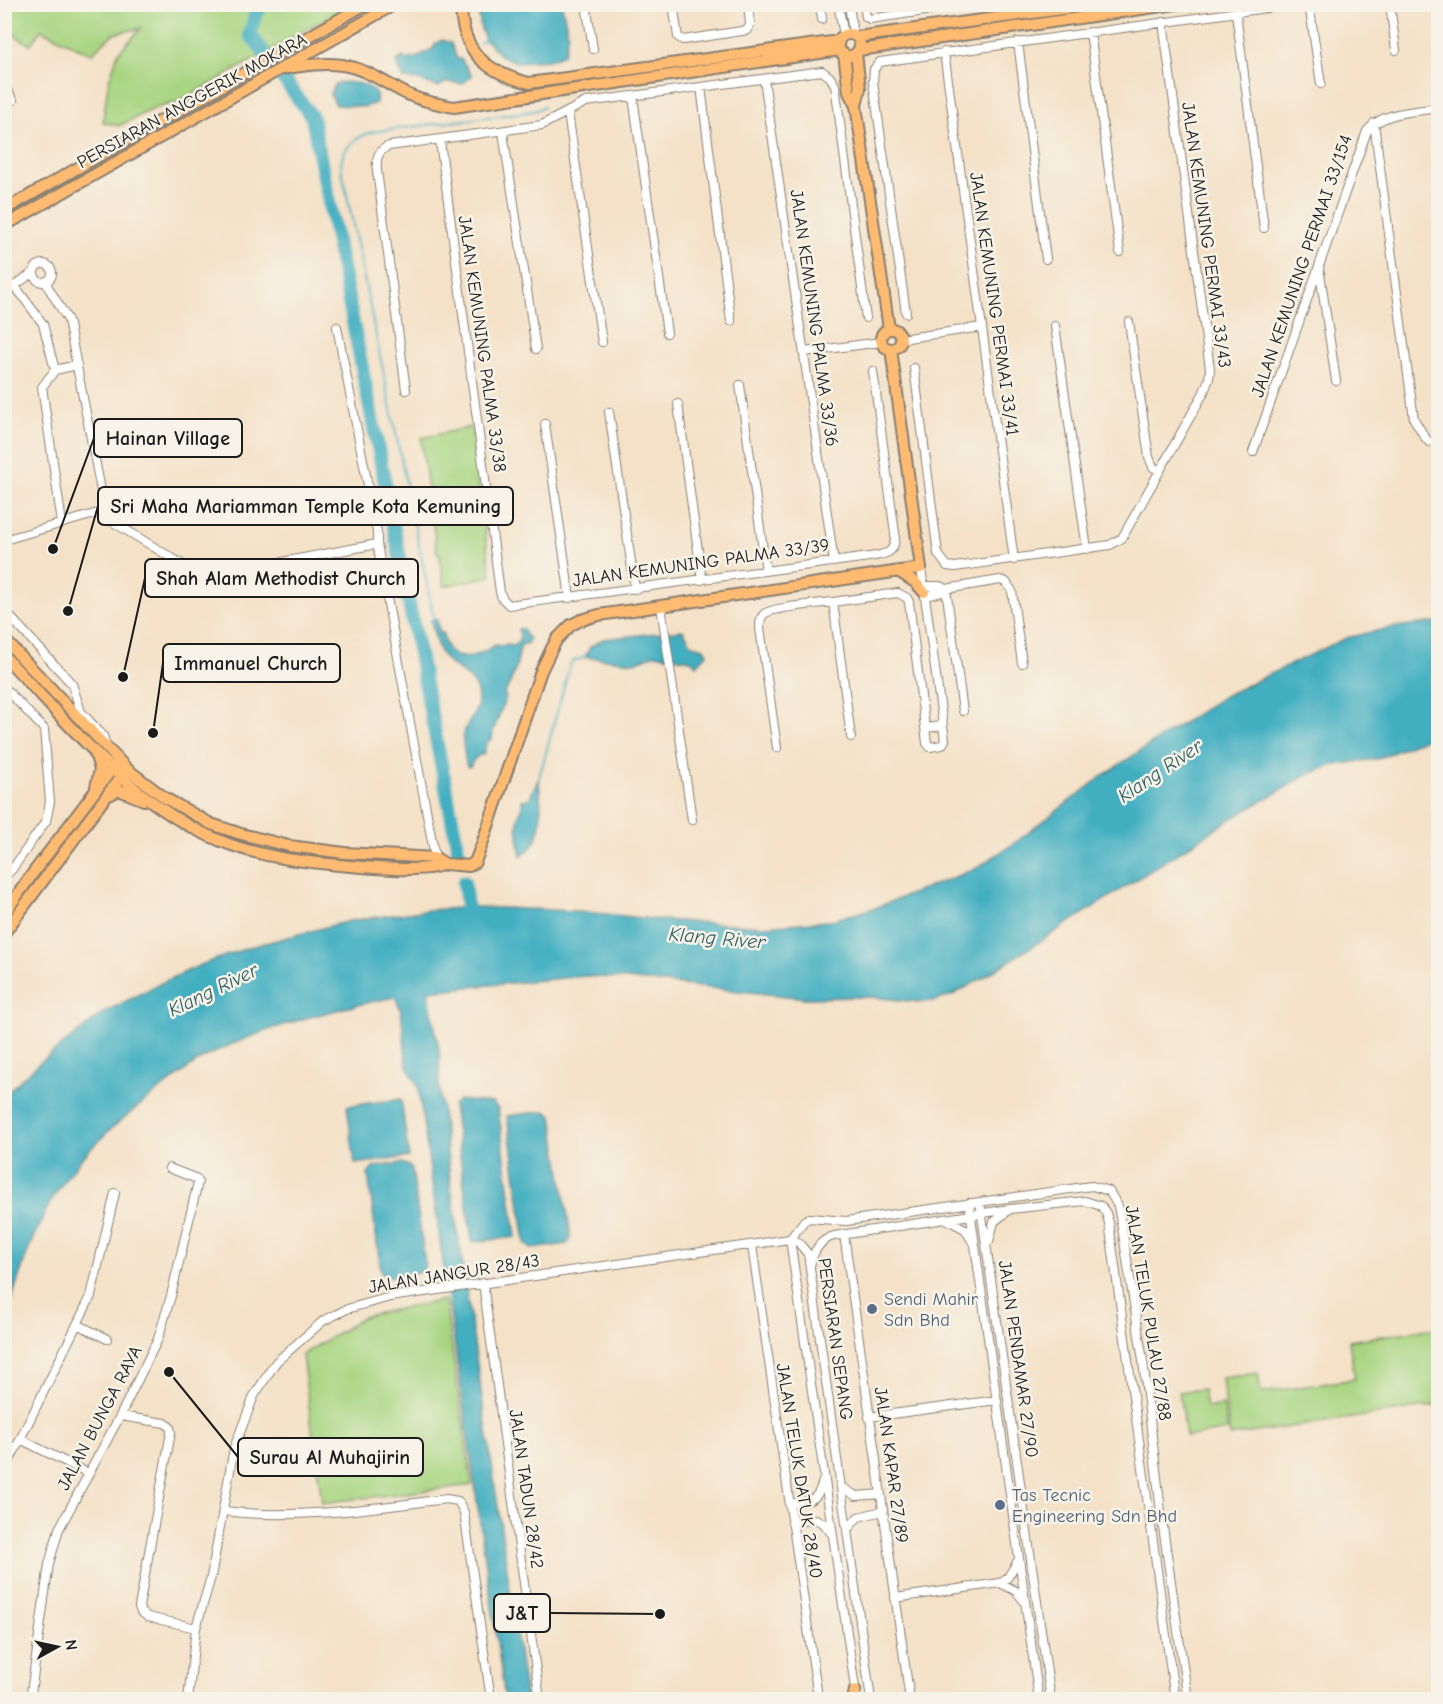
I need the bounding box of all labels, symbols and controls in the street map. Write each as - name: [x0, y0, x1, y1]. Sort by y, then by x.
- street label: PERSIARAN ANGGERIK MOKARA: [74, 29, 310, 173]
- street label: JALAN KEMUNING PERMAI 33/43: [1177, 101, 1235, 369]
- street label: JALAN KEMUNING PERMAI 33/154: [1247, 132, 1357, 400]
- street label: JALAN KEMUNING PERMAI 33/41: [965, 171, 1023, 437]
- street label: JALAN KEMUNING PALMA 33/36: [786, 188, 842, 448]
- street label: JALAN KEMUNING PALMA 33/38: [454, 214, 510, 474]
- callout: Hainan Village: [94, 419, 242, 457]
- text: Hainan Village: [106, 427, 230, 450]
- callout: Sri Maha Mariamman Temple Kota Kemuning: [98, 487, 513, 525]
- text: Sri Maha Mariamman Temple Kota Kemuning: [111, 495, 501, 518]
- street label: JALAN KEMUNING PALMA 33/39: [571, 535, 831, 591]
- callout: Shah Alam Methodist Church: [145, 559, 418, 597]
- text: Shah Alam Methodist Church: [156, 567, 406, 590]
- callout: Immanuel Church: [163, 644, 340, 682]
- text: Immanuel Church: [174, 652, 328, 675]
- water label: Klang River: [1113, 734, 1207, 808]
- water label: Klang River: [668, 922, 767, 954]
- water label: Klang River: [164, 958, 263, 1022]
- street label: JALAN TELUK PULAU 27/88: [1121, 1204, 1175, 1422]
- street label: JALAN JANGUR 28/43: [367, 1250, 541, 1298]
- street label: PERSIARAN SEPANG: [813, 1257, 857, 1422]
- street label: JALAN PENDAMAR 27/90: [994, 1259, 1042, 1459]
- place label: Sendi Mahir Sdn Bhd: [884, 1289, 979, 1331]
- marker: Sendi Mahir Sdn Bhd: [865, 1302, 879, 1316]
- street label: JALAN BUNGA RAYA: [53, 1342, 147, 1494]
- street label: JALAN TELUK DATUK 28/40: [772, 1362, 826, 1580]
- street label: JALAN KAPAR 27/89: [870, 1385, 912, 1545]
- street label: JALAN TADUN 28/42: [504, 1408, 548, 1570]
- callout: Surau Al Muhajirin: [238, 1438, 423, 1476]
- text: Surau Al Muhajirin: [250, 1446, 410, 1469]
- place label: Tas Tecnic Engineering Sdn Bhd: [1012, 1485, 1177, 1527]
- marker: Tas Tecnic Engineering Sdn Bhd: [993, 1498, 1007, 1512]
- callout: J&T: [494, 1594, 550, 1632]
- text: J&T: [506, 1602, 539, 1625]
- north arrow: [27, 1617, 87, 1677]
- text: N: [61, 1639, 81, 1651]

